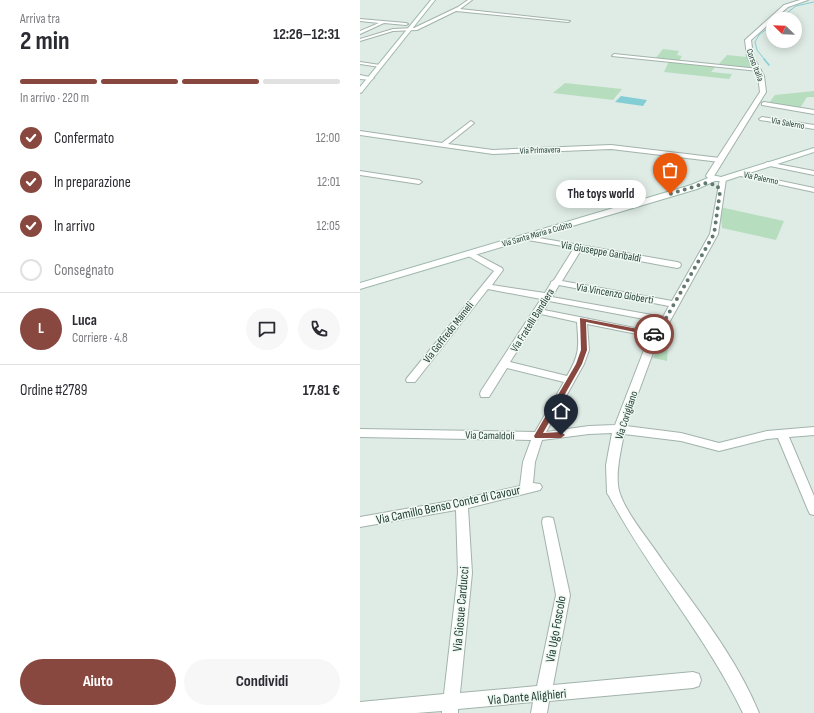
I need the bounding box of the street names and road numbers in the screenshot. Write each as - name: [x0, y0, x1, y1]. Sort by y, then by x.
- street label: Corso Italia: [743, 47, 766, 83]
- street label: Via Salerno: [771, 115, 806, 132]
- street label: Via Primavera: [519, 144, 561, 157]
- street label: Via Palermo: [743, 169, 779, 188]
- street label: Via Santa Maria a Cubito: [501, 219, 574, 250]
- street label: Via Giuseppe Garibaldi: [560, 238, 642, 265]
- street label: Via Vincenzo Gioberti: [575, 280, 654, 307]
- street label: Via Fratelli Bandiera: [508, 286, 557, 354]
- street label: Via Goffredo Mameli: [420, 299, 476, 366]
- street label: Via Corigliano: [613, 389, 641, 441]
- street label: Via Camaldoli: [465, 429, 515, 442]
- street label: Via Camillo Benso Conte di Cavour: [375, 482, 522, 528]
- street label: Via Giosue Carducci: [449, 566, 473, 652]
- street label: Via Ugo Foscolo: [542, 595, 570, 664]
- street label: Via Dante Alighieri: [487, 686, 567, 708]

